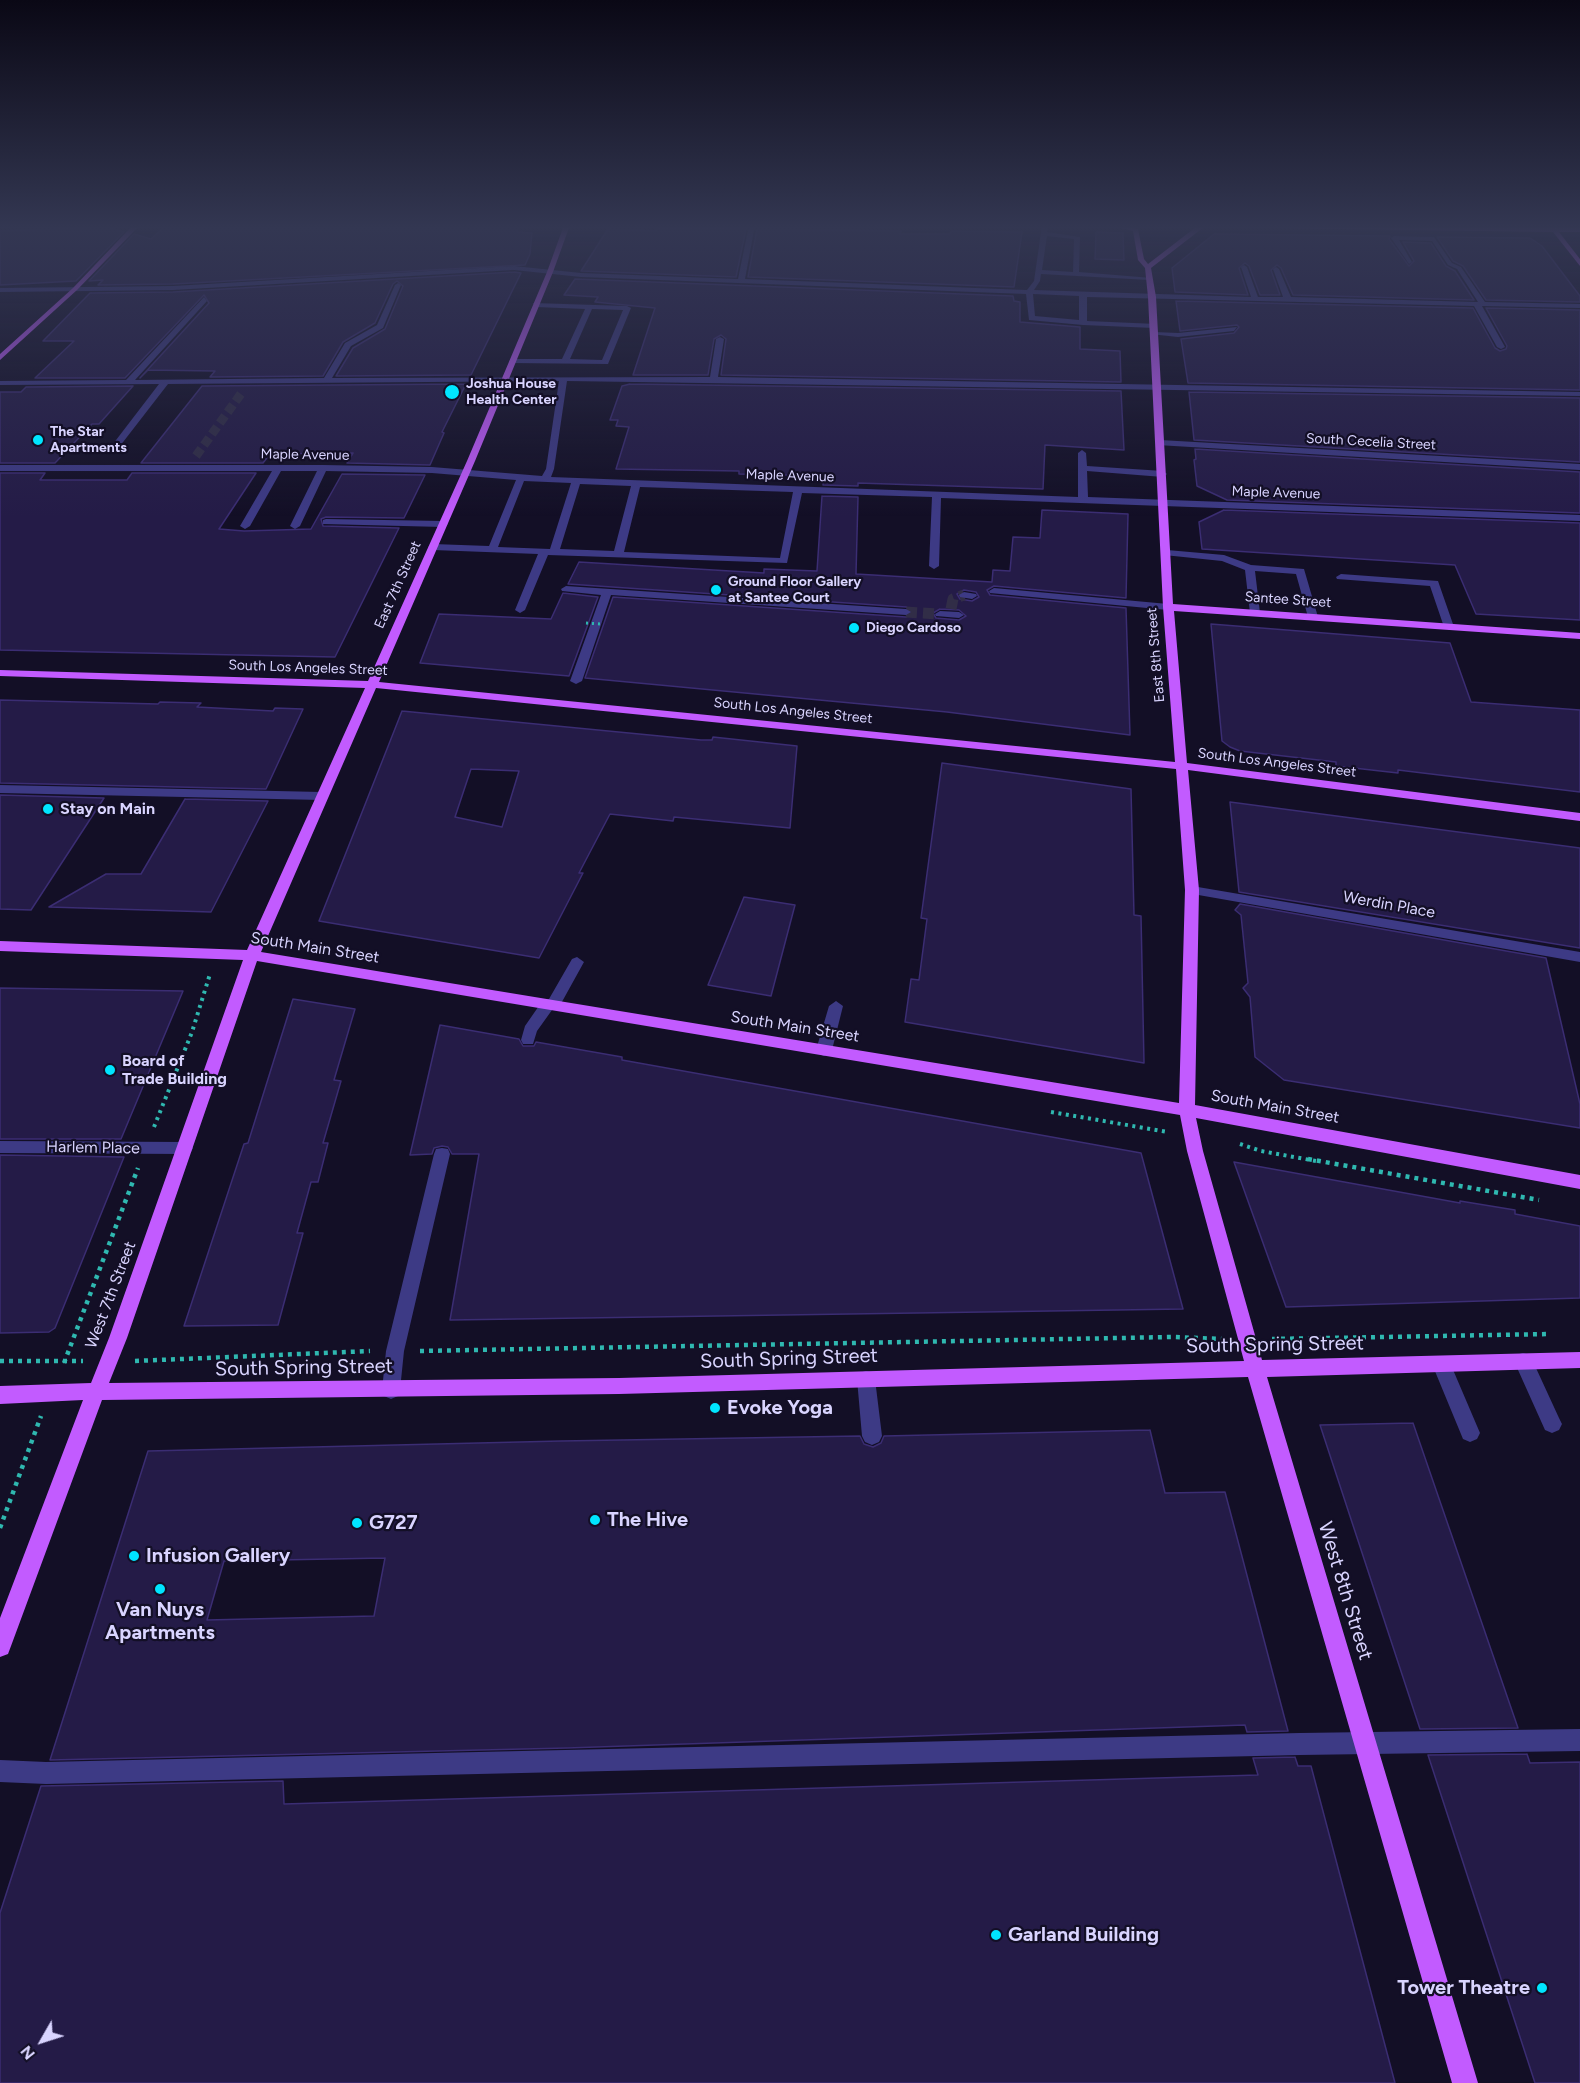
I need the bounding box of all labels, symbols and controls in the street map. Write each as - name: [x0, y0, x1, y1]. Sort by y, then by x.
- place label: Joshua House Health Center: [466, 376, 557, 408]
- marker: Joshua House Health Center: [443, 383, 461, 401]
- place label: The Star Apartments: [50, 424, 127, 456]
- street label: South Cecelia Street: [1306, 430, 1436, 454]
- marker: The Star Apartments: [31, 433, 45, 447]
- street label: Maple Avenue: [260, 446, 350, 464]
- street label: Maple Avenue: [745, 466, 835, 486]
- street label: Maple Avenue: [1231, 483, 1321, 503]
- street label: East 7th Street: [371, 539, 425, 631]
- place label: Ground Floor Gallery at Santee Court: [728, 574, 861, 606]
- marker: Ground Floor Gallery at Santee Court: [709, 583, 723, 597]
- street label: Santee Street: [1244, 589, 1332, 611]
- street label: East 8th Street: [1143, 607, 1169, 703]
- place label: Diego Cardoso: [866, 620, 961, 636]
- marker: Diego Cardoso: [847, 621, 861, 635]
- street label: South Los Angeles Street: [228, 657, 388, 679]
- street label: South Los Angeles Street: [713, 694, 873, 728]
- street label: South Los Angeles Street: [1197, 745, 1357, 781]
- place label: Stay on Main: [60, 799, 155, 819]
- marker: Stay on Main: [41, 802, 55, 816]
- street label: Werdin Place: [1341, 887, 1437, 923]
- street label: South Main Street: [249, 928, 381, 968]
- street label: South Main Street: [729, 1007, 861, 1047]
- place label: Board of Trade Building: [122, 1051, 227, 1089]
- marker: Board of Trade Building: [103, 1063, 117, 1077]
- street label: South Main Street: [1209, 1086, 1341, 1128]
- street label: Harlem Place: [46, 1138, 140, 1158]
- street label: West 7th Street: [82, 1239, 140, 1351]
- street label: South Spring Street: [1186, 1331, 1364, 1359]
- street label: South Spring Street: [700, 1344, 878, 1374]
- street label: South Spring Street: [215, 1354, 393, 1382]
- place label: Evoke Yoga: [727, 1396, 833, 1420]
- marker: Evoke Yoga: [708, 1401, 722, 1415]
- place label: The Hive: [607, 1508, 688, 1532]
- place label: G727: [369, 1511, 418, 1535]
- marker: The Hive: [588, 1513, 602, 1527]
- marker: G727: [350, 1516, 364, 1530]
- street label: West 8th Street: [1313, 1519, 1377, 1663]
- place label: Infusion Gallery: [146, 1544, 290, 1568]
- marker: Infusion Gallery: [127, 1549, 141, 1563]
- marker: Van Nuys Apartments: [153, 1582, 167, 1596]
- place label: Van Nuys Apartments: [105, 1598, 215, 1645]
- place label: Garland Building: [1008, 1923, 1159, 1947]
- marker: Garland Building: [989, 1928, 1003, 1942]
- place label: Tower Theatre: [1397, 1976, 1530, 2000]
- marker: Tower Theatre: [1535, 1981, 1549, 1995]
- north arrow: [12, 2011, 72, 2071]
- text: N: [16, 2042, 39, 2063]

